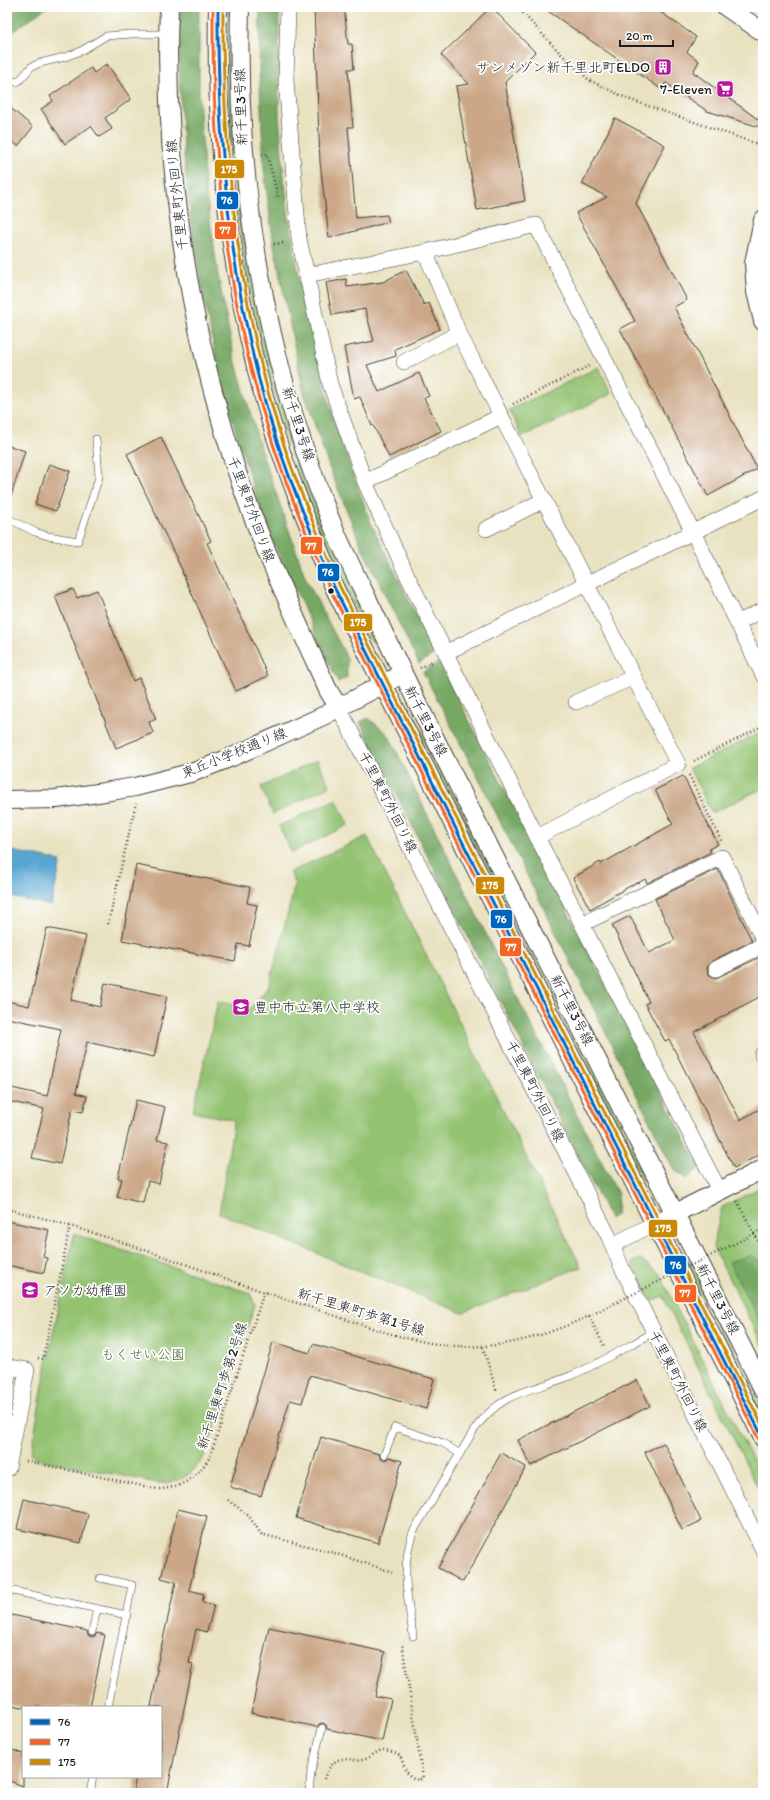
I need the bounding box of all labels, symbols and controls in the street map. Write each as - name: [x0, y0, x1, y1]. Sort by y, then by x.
- scale bar: [620, 22, 673, 48]
- text: 20 m: [626, 29, 653, 43]
- building icon: サンメゾン新千里北町ELDO: [653, 57, 673, 77]
- place label: サンメゾン新千里北町ELDO: [476, 59, 650, 76]
- street label: 新千里3号線: [231, 68, 251, 146]
- supermarket icon: 7-Eleven: [715, 79, 735, 99]
- place label: 7-Eleven: [660, 81, 712, 98]
- street label: 千里東町外回り線: [163, 138, 191, 252]
- line badge: 175: [214, 159, 245, 179]
- text: 175: [221, 163, 237, 176]
- line badge: 76: [216, 191, 239, 210]
- text: 76: [220, 194, 233, 207]
- line badge: 77: [214, 221, 237, 240]
- text: 77: [219, 224, 231, 237]
- street label: 新千里3号線: [278, 384, 318, 464]
- street label: 千里東町外回り線: [224, 453, 278, 565]
- line badge: 77: [300, 536, 323, 555]
- text: 77: [305, 540, 317, 553]
- line badge: 76: [317, 563, 340, 582]
- text: 76: [321, 566, 334, 579]
- unlabelled marker: [326, 586, 336, 596]
- line badge: 175: [343, 613, 373, 632]
- text: 175: [350, 616, 366, 629]
- street label: 新千里3号線: [401, 683, 451, 759]
- street label: 東丘小学校通り線: [179, 724, 289, 782]
- street label: 千里東町外回り線: [355, 748, 421, 856]
- line badge: 175: [475, 876, 505, 895]
- text: 175: [482, 879, 498, 892]
- line badge: 76: [490, 909, 513, 929]
- text: 76: [494, 913, 507, 926]
- line badge: 77: [499, 937, 522, 957]
- text: 77: [505, 941, 517, 954]
- street label: 新千里3号線: [547, 972, 597, 1048]
- school or university icon: 豊中市立第八中学校: [231, 997, 251, 1017]
- place label: 豊中市立第八中学校: [254, 999, 380, 1016]
- street label: 千里東町外回り線: [502, 1037, 568, 1145]
- line badge: 175: [648, 1219, 678, 1238]
- text: 175: [655, 1222, 671, 1235]
- line badge: 76: [664, 1255, 687, 1275]
- text: 76: [669, 1259, 682, 1272]
- street label: 新千里3号線: [693, 1261, 743, 1337]
- school or university icon: アソカ幼稚園: [20, 1280, 40, 1300]
- place label: アソカ幼稚園: [43, 1282, 127, 1299]
- line badge: 77: [674, 1284, 697, 1303]
- street label: 新千里東町歩第1号線: [295, 1285, 427, 1339]
- text: 77: [679, 1287, 691, 1300]
- street label: 新千里東町歩第2号線: [193, 1320, 251, 1452]
- street label: 千里東町外回り線: [645, 1327, 711, 1435]
- park label: もくせい公園: [101, 1346, 185, 1363]
- legend: [22, 1706, 162, 1778]
- text: 76: [58, 1715, 70, 1729]
- text: 77: [58, 1735, 70, 1749]
- text: 175: [58, 1755, 76, 1769]

